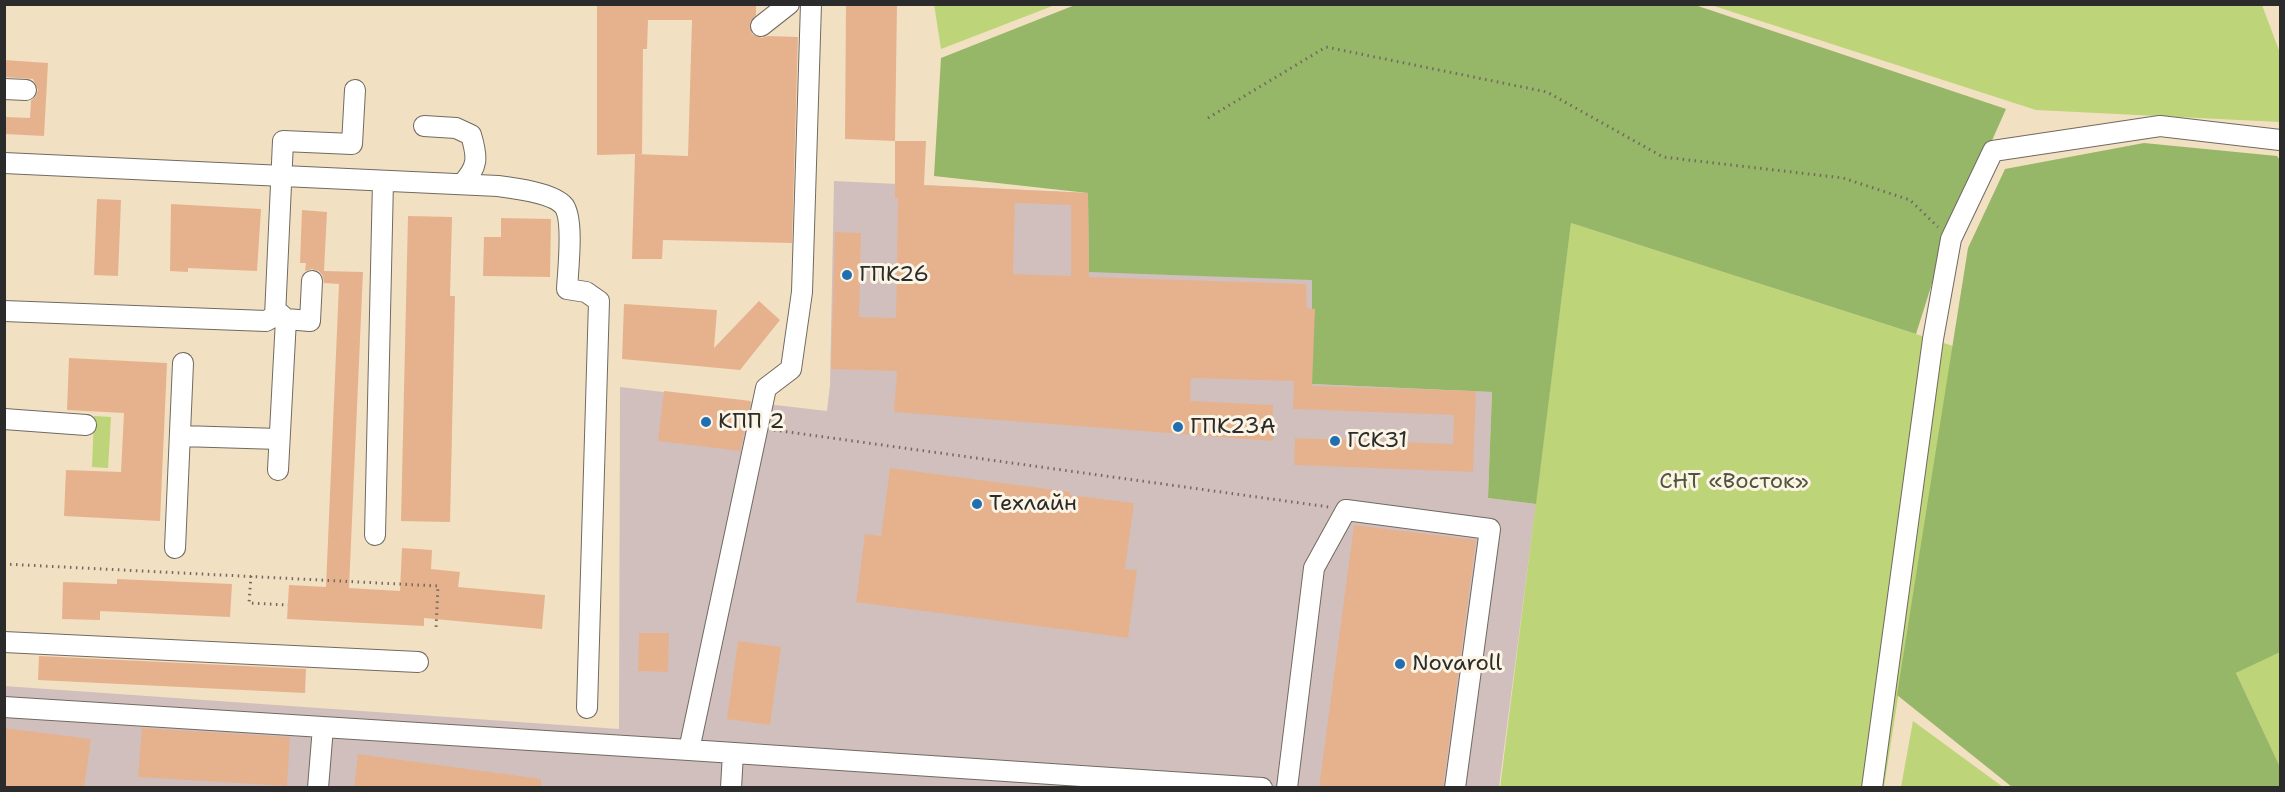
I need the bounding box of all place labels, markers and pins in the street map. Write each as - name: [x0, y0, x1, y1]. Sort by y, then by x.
- place label: ГПК26: [859, 262, 929, 288]
- marker: ГПК26: [840, 268, 854, 282]
- place label: КПП 2: [718, 409, 785, 435]
- place label: ГПК23А: [1190, 414, 1276, 440]
- marker: КПП 2: [699, 415, 713, 429]
- marker: ГПК23А: [1171, 420, 1185, 434]
- place label: ГСК31: [1347, 428, 1407, 454]
- marker: ГСК31: [1328, 434, 1342, 448]
- place label: Техлайн: [989, 491, 1077, 517]
- marker: Техлайн: [970, 497, 984, 511]
- place label: Novaroll: [1412, 651, 1502, 677]
- marker: Novaroll: [1393, 657, 1407, 671]

